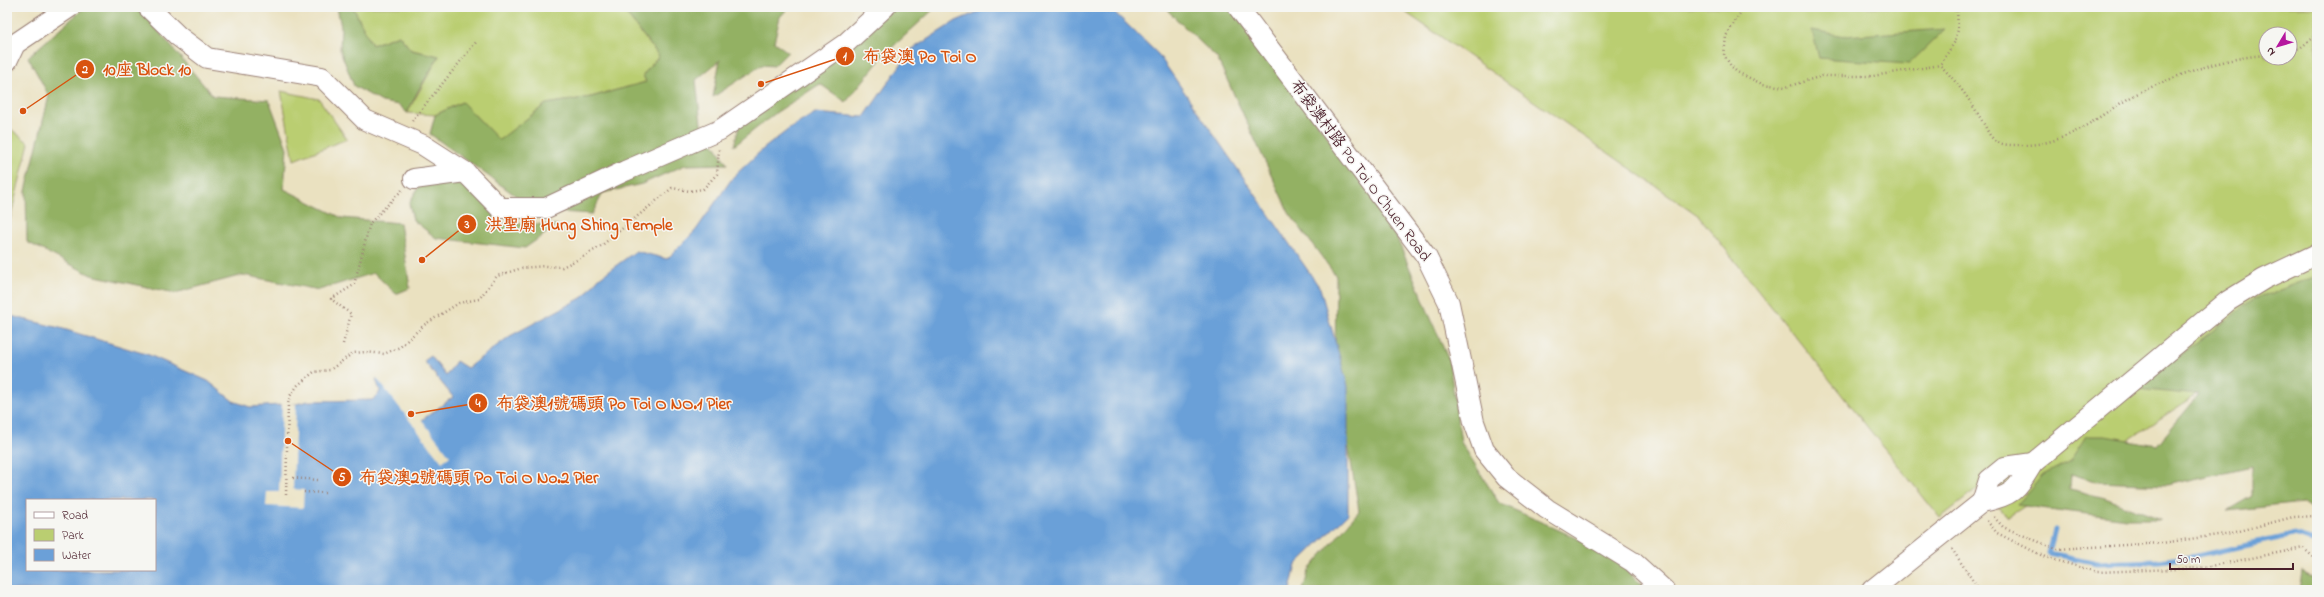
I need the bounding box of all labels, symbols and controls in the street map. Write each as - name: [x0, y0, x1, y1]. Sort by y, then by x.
- north arrow: [2258, 26, 2298, 66]
- callout: 布袋澳 Po Toi O: [835, 42, 984, 71]
- text: N: [2262, 44, 2280, 59]
- text: 布袋澳 Po Toi O: [863, 45, 977, 70]
- text: 1: [843, 48, 847, 66]
- callout: 10座 Block 10: [75, 55, 199, 84]
- text: 10座 Block 10: [103, 58, 192, 83]
- text: 2: [81, 61, 88, 79]
- street label: 布袋澳村路 Po Toi O Chuen Road: [1284, 75, 1436, 267]
- callout: 洪聖廟 Hung Shing Temple: [457, 210, 681, 239]
- text: 洪聖廟 Hung Shing Temple: [485, 213, 674, 240]
- text: 3: [464, 216, 470, 234]
- callout: 布袋澳1號碼頭 Po Toi O NO.1 Pier: [468, 388, 739, 417]
- text: 布袋澳1號碼頭 Po Toi O NO.1 Pier: [497, 392, 732, 417]
- text: 4: [475, 395, 481, 413]
- callout: 布袋澳2號碼頭 Po Toi O No.2 Pier: [332, 462, 607, 491]
- text: 布袋澳2號碼頭 Po Toi O No.2 Pier: [360, 466, 599, 491]
- text: 5: [339, 469, 346, 487]
- legend: [26, 499, 156, 571]
- text: Road: [62, 507, 88, 525]
- text: Park: [62, 527, 84, 545]
- scale bar: [2170, 545, 2293, 571]
- text: Water: [62, 547, 91, 565]
- text: 50 m: [2176, 551, 2200, 569]

